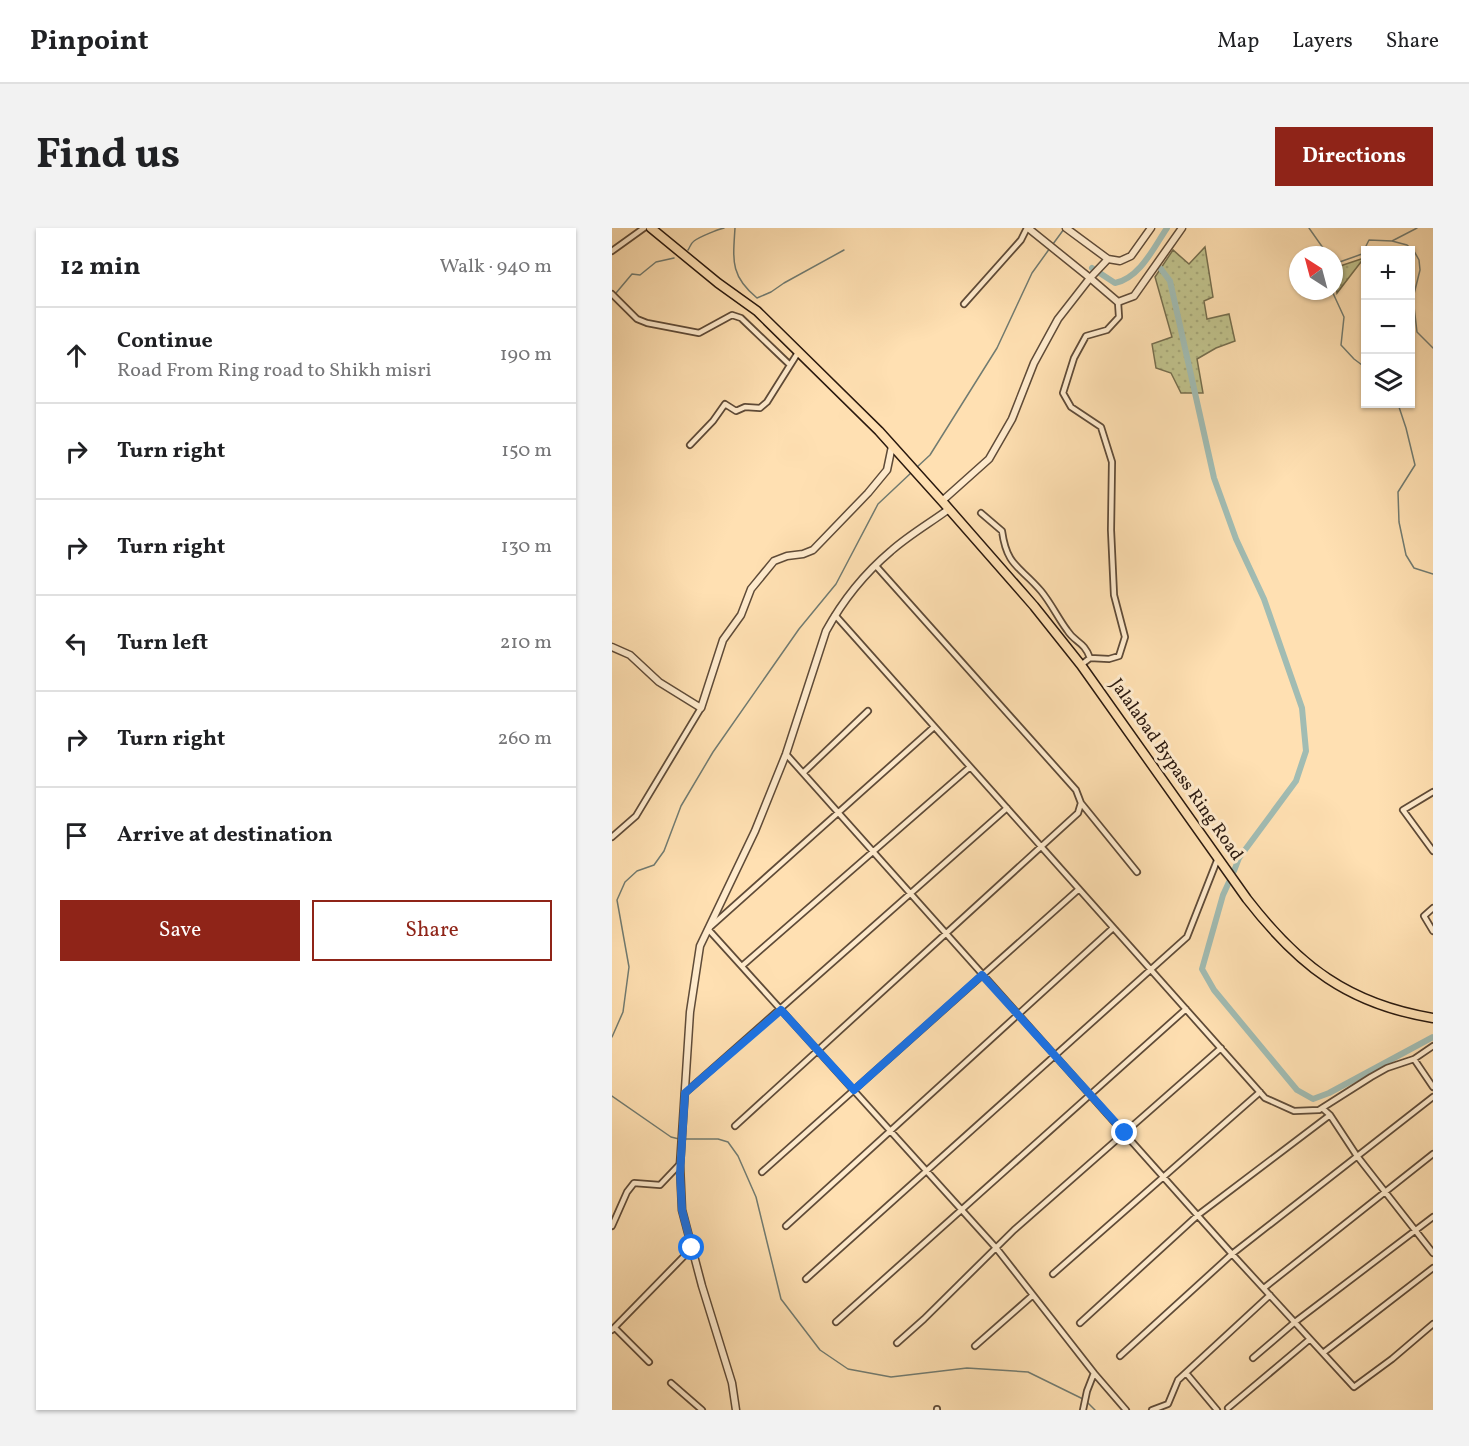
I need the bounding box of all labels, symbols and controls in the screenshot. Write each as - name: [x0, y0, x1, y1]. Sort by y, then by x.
- text: Pinpoint: [30, 22, 148, 61]
- text: Map: [1217, 27, 1259, 56]
- text: Layers: [1292, 27, 1353, 56]
- text: Share: [1386, 27, 1439, 56]
- text: Find us: [36, 127, 180, 186]
- button: Directions: [1275, 127, 1433, 186]
- north arrow: [1289, 246, 1343, 300]
- map controls: [1361, 246, 1415, 408]
- button: +: [1361, 246, 1415, 300]
- text: 12 min: [60, 249, 141, 285]
- text: Walk · 940 m: [439, 253, 552, 281]
- button: −: [1361, 300, 1415, 354]
- text: Continue: [117, 326, 213, 357]
- icon: ahead: [60, 339, 93, 372]
- text: 190 m: [500, 341, 552, 369]
- button: layers: [1361, 354, 1415, 408]
- text: Road From Ring road to Shikh misri: [117, 357, 432, 385]
- icon: right: [60, 435, 93, 468]
- text: Turn right: [117, 436, 225, 467]
- text: 150 m: [501, 437, 552, 465]
- icon: right: [60, 531, 93, 564]
- text: Turn right: [117, 532, 225, 563]
- text: 130 m: [501, 533, 552, 561]
- icon: left: [60, 627, 93, 660]
- text: Turn left: [117, 628, 208, 659]
- text: 210 m: [500, 629, 552, 657]
- street label: Jalalabad Bypass Ring Road: [1103, 674, 1249, 866]
- icon: right: [60, 723, 93, 756]
- text: Turn right: [117, 724, 225, 755]
- text: 260 m: [497, 725, 552, 753]
- icon: arrive: [60, 819, 93, 852]
- text: Arrive at destination: [117, 820, 333, 851]
- button: Save: [60, 900, 300, 961]
- button: Share: [312, 900, 552, 961]
- route end: [1111, 1119, 1137, 1145]
- route start: [678, 1234, 704, 1260]

